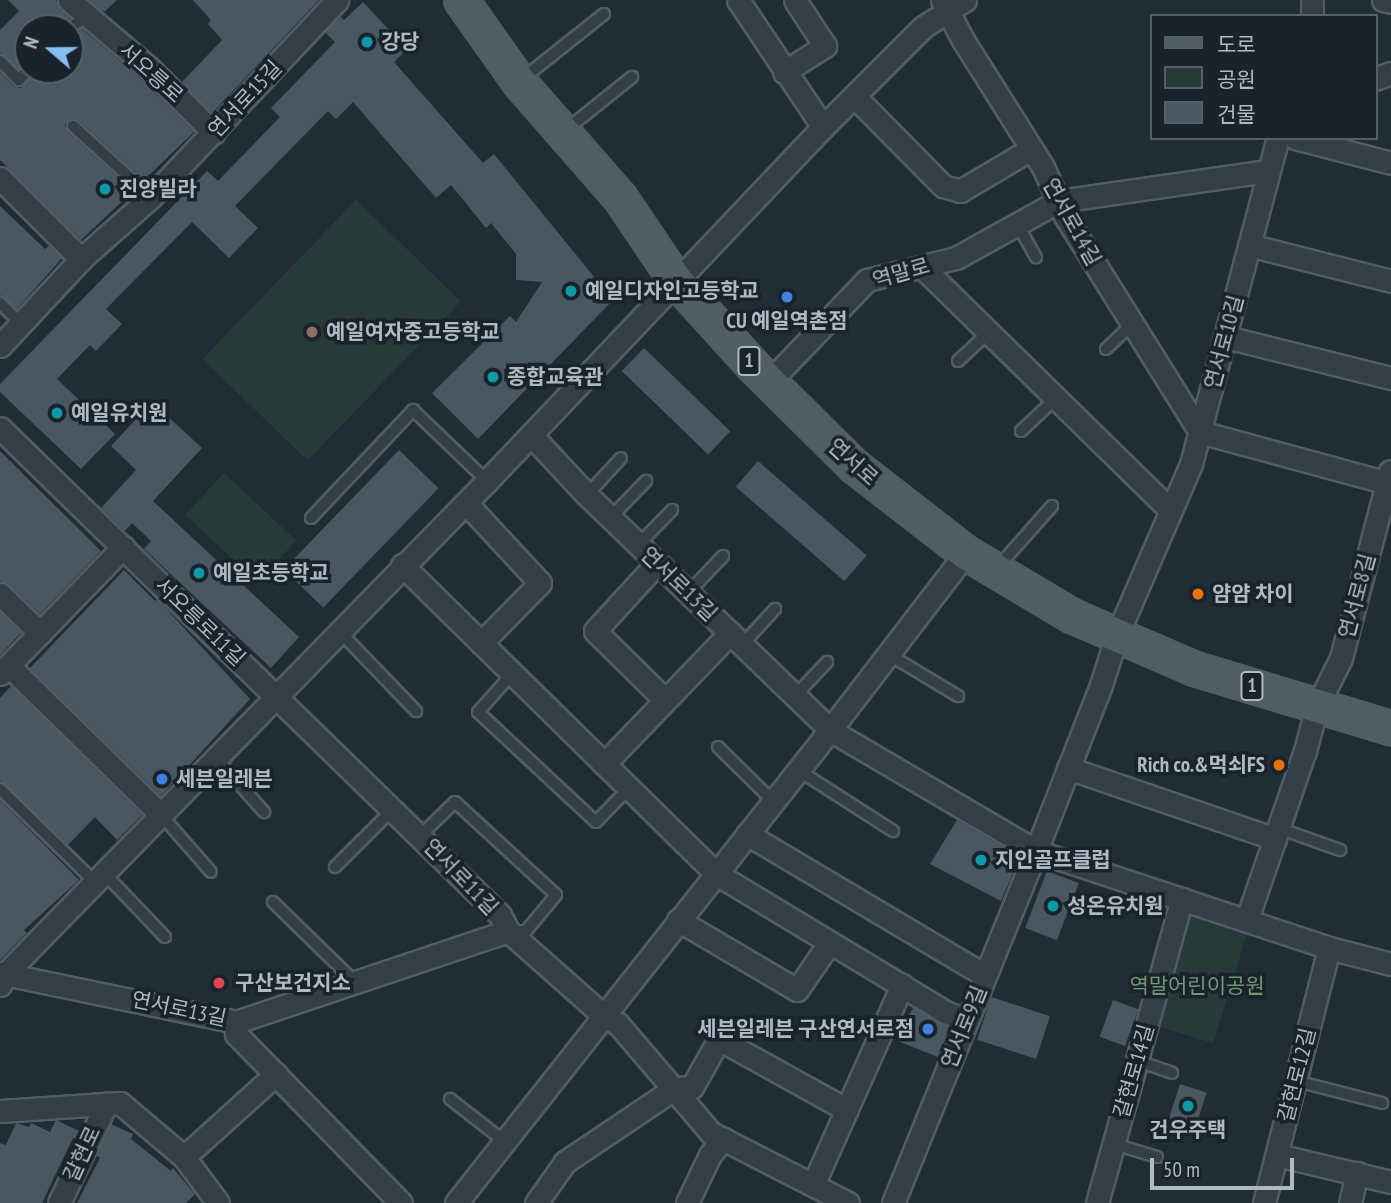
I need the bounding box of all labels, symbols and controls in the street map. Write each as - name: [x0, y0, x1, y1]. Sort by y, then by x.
- north arrow: [14, 14, 84, 84]
- legend: [1150, 14, 1377, 140]
- place label: 강당: [381, 29, 420, 55]
- text: 도로: [1217, 31, 1256, 58]
- text: N: [18, 34, 44, 51]
- marker: 강당: [359, 34, 375, 50]
- street label: 서오릉로: [114, 38, 188, 108]
- street label: 연서로15길: [203, 55, 287, 143]
- text: 공원: [1217, 66, 1256, 93]
- text: 건물: [1217, 101, 1256, 128]
- street label: 연서로14길: [1038, 174, 1106, 270]
- place label: 진양빌라: [119, 176, 196, 202]
- marker: 진양빌라: [97, 181, 113, 197]
- street label: 역말로: [870, 253, 932, 293]
- place label: 예일디자인고등학교: [585, 278, 759, 304]
- marker: 예일디자인고등학교: [563, 283, 579, 299]
- marker: CU 예일역촌점: [779, 289, 795, 305]
- street label: 연서로10길: [1199, 292, 1249, 392]
- place label: CU 예일역촌점: [726, 308, 848, 334]
- place label: 예일여자중고등학교: [326, 319, 500, 345]
- marker: 예일여자중고등학교: [304, 324, 320, 340]
- road number: 1: [737, 346, 761, 376]
- place label: 종합교육관: [507, 364, 604, 390]
- marker: 종합교육관: [485, 369, 501, 385]
- place label: 예일유치원: [71, 400, 168, 426]
- marker: 예일유치원: [49, 405, 65, 421]
- street label: 연서로: [823, 433, 883, 491]
- street label: 연서로13길: [636, 542, 722, 626]
- street label: 연서로8길: [1334, 551, 1380, 641]
- place label: 예일초등학교: [213, 560, 329, 586]
- marker: 예일초등학교: [191, 565, 207, 581]
- street label: 서오릉로11길: [150, 573, 250, 671]
- place label: 얌얌 차이: [1212, 581, 1294, 607]
- marker: 얌얌 차이: [1190, 586, 1206, 602]
- road number: 1: [1240, 670, 1264, 702]
- place label: Rich co.&먹쇠FS: [1137, 752, 1265, 778]
- marker: Rich co.&먹쇠FS: [1271, 757, 1287, 773]
- place label: 세븐일레븐: [176, 766, 273, 792]
- marker: 세븐일레븐: [154, 771, 170, 787]
- street label: 연서로11길: [419, 834, 503, 920]
- place label: 지인골프클럽: [995, 847, 1111, 873]
- marker: 지인골프클럽: [973, 852, 989, 868]
- place label: 성온유치원: [1067, 893, 1164, 919]
- marker: 성온유치원: [1045, 898, 1061, 914]
- place label: 구산보건지소: [235, 970, 351, 996]
- marker: 구산보건지소: [209, 973, 229, 993]
- park label: 역말어린이공원: [1129, 973, 1265, 999]
- street label: 연서로9길: [936, 982, 992, 1072]
- street label: 연서로13길: [129, 987, 229, 1031]
- place label: 세븐일레븐 구산연서로점: [697, 1016, 914, 1042]
- marker: 세븐일레븐 구산연서로점: [920, 1021, 936, 1037]
- street label: 갈현로14길: [1109, 1021, 1159, 1121]
- street label: 갈현로12길: [1273, 1025, 1321, 1125]
- marker: 건우주택: [1180, 1098, 1196, 1114]
- place label: 건우주택: [1149, 1117, 1227, 1143]
- street label: 갈현로: [58, 1122, 106, 1186]
- scale bar: [1153, 1144, 1296, 1188]
- text: 50 m: [1163, 1156, 1200, 1183]

